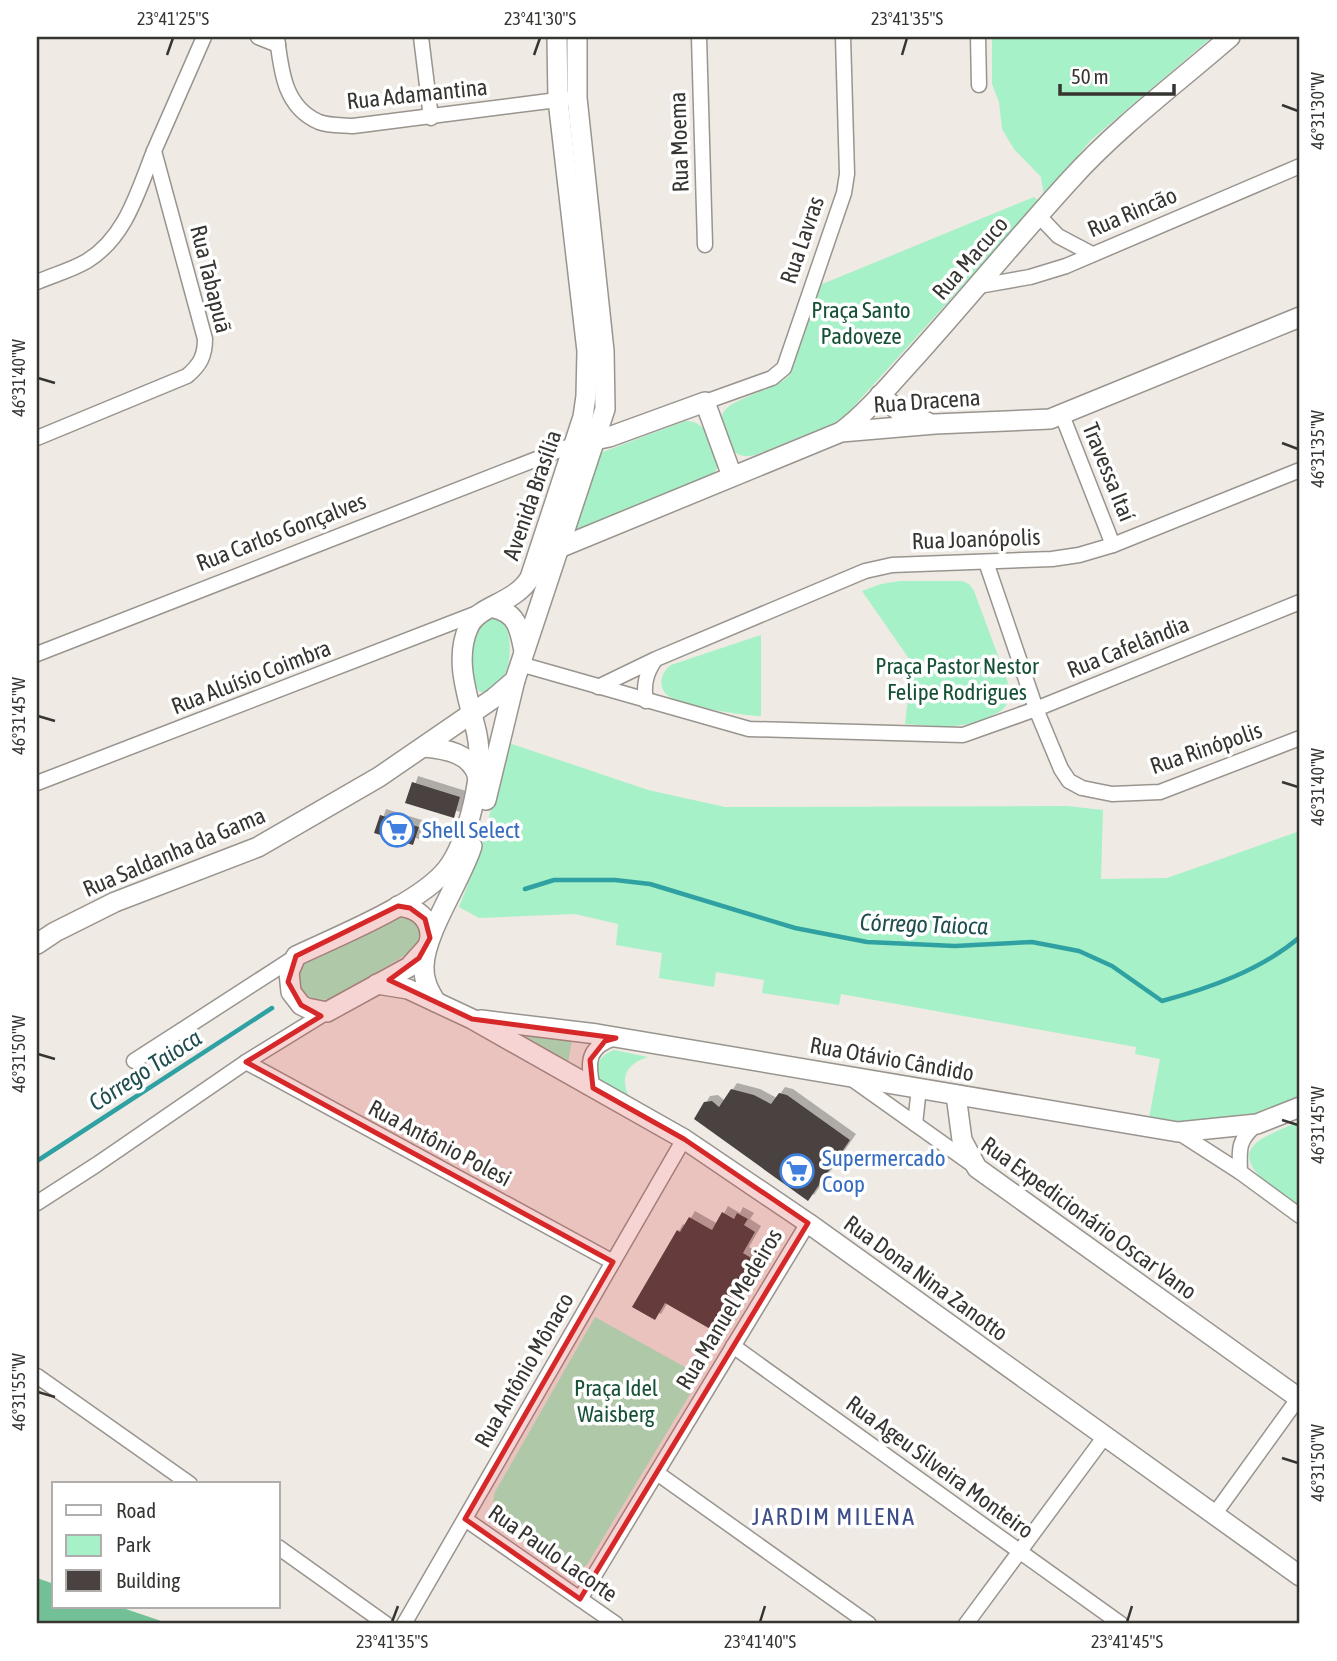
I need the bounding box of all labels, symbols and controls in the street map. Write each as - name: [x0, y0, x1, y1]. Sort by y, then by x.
- text: 23°41'25"S: [137, 8, 209, 29]
- text: 23°41'30"S: [504, 8, 576, 29]
- text: 23°41'35"S: [871, 8, 943, 29]
- scale bar: [1060, 52, 1174, 96]
- text: 50 m: [1071, 64, 1109, 88]
- text: 46°31'30"W: [1307, 72, 1328, 150]
- street label: Rua Adamantina: [345, 74, 489, 114]
- street label: Rua Moema: [664, 91, 694, 193]
- street label: Rua Rincão: [1083, 182, 1181, 242]
- street label: Rua Lavras: [775, 193, 829, 287]
- street label: Rua Macuco: [927, 211, 1013, 305]
- street label: Rua Tabapuã: [185, 223, 237, 335]
- park label: Praça Santo Padoveze: [811, 297, 911, 349]
- text: 46°31'40"W: [8, 339, 29, 417]
- street label: Rua Dracena: [873, 384, 981, 418]
- text: 46°31'35"W: [1307, 410, 1328, 488]
- street label: Travessa Itaí: [1077, 419, 1141, 525]
- street label: Avenida Brasília: [498, 427, 566, 563]
- street label: Rua Carlos Gonçalves: [193, 488, 369, 576]
- street label: Rua Joanópolis: [911, 524, 1041, 554]
- street label: Rua Cafelândia: [1063, 611, 1193, 683]
- street label: Rua Aluísio Coimbra: [168, 635, 334, 719]
- park label: Praça Pastor Nestor Felipe Rodrigues: [875, 653, 1040, 705]
- text: 46°31'45"W: [8, 677, 29, 755]
- street label: Rua Rinópolis: [1147, 717, 1265, 779]
- text: 46°31'40"W: [1307, 748, 1328, 826]
- street label: Rua Saldanha da Gama: [79, 802, 269, 902]
- supermarket icon: Shell Select: [378, 811, 416, 849]
- place label: Shell Select: [422, 817, 520, 843]
- water label: Córrego Taioca: [859, 908, 989, 940]
- text: 46°31'50"W: [8, 1015, 29, 1093]
- water label: Córrego Taioca: [84, 1024, 206, 1116]
- street label: Rua Otávio Cândido: [808, 1032, 976, 1086]
- text: 46°31'45"W: [1307, 1086, 1328, 1164]
- street label: Rua Antônio Polesi: [364, 1094, 516, 1192]
- street label: Rua Expedicionário Oscar Vano: [976, 1131, 1202, 1305]
- place label: Supermercado Coop: [822, 1145, 946, 1197]
- supermarket icon: Supermercado Coop: [778, 1152, 816, 1190]
- street label: Rua Dona Nina Zanotto: [839, 1210, 1013, 1346]
- street label: Rua Manuel Medeiros: [671, 1224, 787, 1394]
- street label: Rua Antônio Mônaco: [469, 1288, 579, 1452]
- text: 46°31'55"W: [8, 1353, 29, 1431]
- park label: Praça Idel Waisberg: [574, 1375, 658, 1427]
- street label: Rua Ageu Silveira Monteiro: [841, 1390, 1039, 1544]
- text: 46°31'50"W: [1307, 1424, 1328, 1502]
- legend: [52, 1482, 280, 1608]
- text: Road: [116, 1498, 156, 1522]
- street label: Rua Paulo Lacorte: [484, 1499, 622, 1607]
- district label: JARDIM MILENA: [752, 1503, 916, 1530]
- text: Park: [116, 1532, 151, 1556]
- text: Building: [116, 1568, 180, 1592]
- text: 23°41'35"S: [356, 1631, 428, 1652]
- text: 23°41'40"S: [724, 1631, 796, 1652]
- text: 23°41'45"S: [1091, 1631, 1163, 1652]

